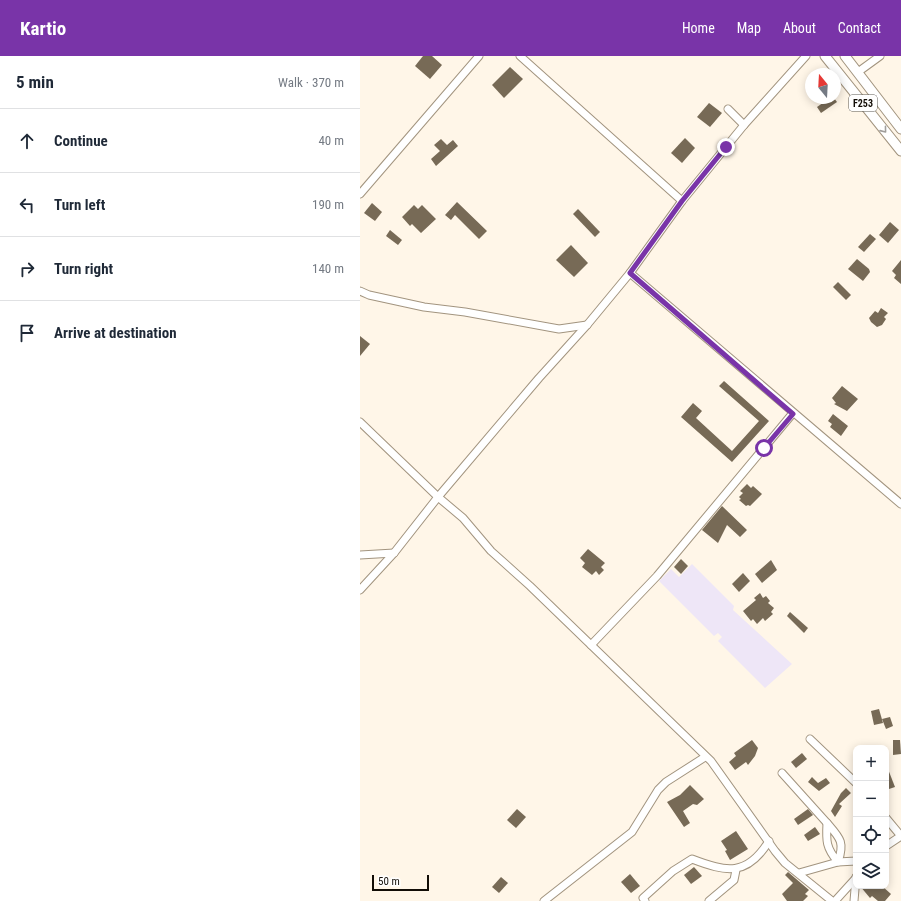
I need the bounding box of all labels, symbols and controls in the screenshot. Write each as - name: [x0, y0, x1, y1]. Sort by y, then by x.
- text: Kartio: [20, 17, 66, 40]
- text: Home: [682, 20, 715, 36]
- text: Map: [737, 20, 761, 36]
- text: About: [783, 20, 816, 36]
- text: Contact: [838, 20, 881, 36]
- north arrow: [805, 68, 841, 104]
- text: 5 min: [16, 72, 54, 92]
- text: Walk · 370 m: [278, 75, 344, 90]
- road number: F253: [849, 95, 877, 111]
- one-way arrow: [880, 126, 887, 133]
- icon: ahead: [16, 130, 38, 152]
- text: Continue: [54, 132, 108, 150]
- text: 40 m: [318, 133, 344, 148]
- route end: [717, 138, 735, 156]
- icon: left: [16, 194, 38, 216]
- text: Turn left: [54, 196, 105, 214]
- text: 190 m: [312, 197, 344, 212]
- icon: right: [16, 258, 38, 280]
- text: Turn right: [54, 260, 113, 278]
- text: 140 m: [312, 261, 344, 276]
- icon: arrive: [16, 322, 38, 344]
- text: Arrive at destination: [54, 324, 177, 342]
- route start: [755, 439, 773, 457]
- map controls: [853, 745, 889, 889]
- button: +: [853, 745, 889, 781]
- button: −: [853, 781, 889, 817]
- button: locate: [853, 817, 889, 853]
- button: layers: [853, 853, 889, 889]
- scale bar: [372, 873, 429, 892]
- text: 50 m: [378, 875, 400, 888]

